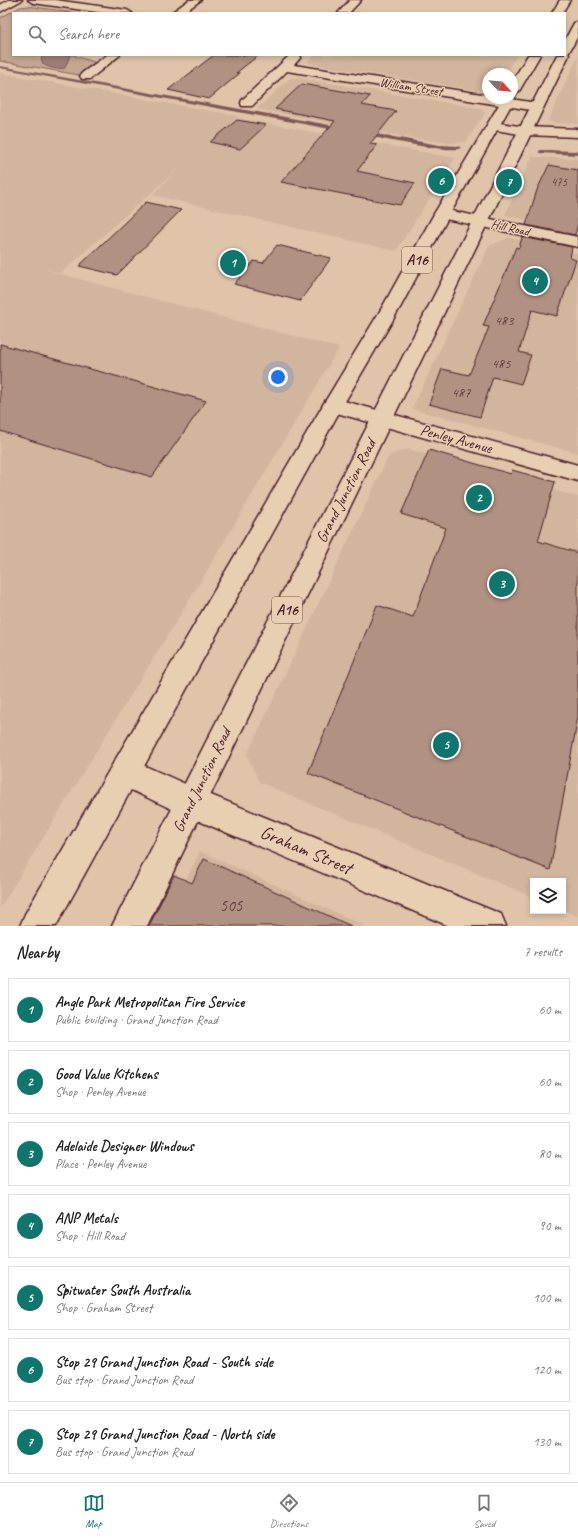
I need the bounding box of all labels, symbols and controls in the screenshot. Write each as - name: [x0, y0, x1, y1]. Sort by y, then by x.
- search box: [12, 12, 566, 56]
- icon: search: [26, 23, 48, 45]
- text: Search here: [58, 25, 119, 44]
- north arrow: [482, 68, 518, 104]
- street label: William Street: [379, 74, 445, 100]
- pin: 6: [428, 166, 454, 196]
- pin: 7: [496, 167, 522, 197]
- house number: 475: [551, 174, 568, 190]
- street label: Hill Road: [489, 216, 533, 240]
- road number: A16: [402, 247, 432, 273]
- pin: 1: [220, 248, 246, 278]
- pin: 4: [522, 266, 548, 296]
- house number: 483: [495, 312, 515, 329]
- house number: 485: [492, 355, 511, 372]
- your location: [268, 367, 288, 387]
- house number: 487: [452, 384, 471, 401]
- street label: Penley Avenue: [418, 420, 496, 459]
- street label: Grand Junction Road: [311, 434, 382, 546]
- pin: 2: [466, 483, 492, 513]
- pin: 3: [489, 569, 515, 599]
- road number: A16: [272, 597, 302, 623]
- street label: Grand Junction Road: [168, 722, 237, 835]
- pin: 5: [433, 730, 459, 760]
- street label: Graham Street: [257, 820, 358, 881]
- map controls: [530, 878, 566, 914]
- button: layers: [530, 878, 566, 914]
- house number: 505: [220, 895, 244, 916]
- text: Nearby: [16, 942, 59, 963]
- text: 7 results: [524, 944, 562, 960]
- text: Angle Park Metropolitan Fire Service: [55, 993, 244, 1012]
- text: 1: [27, 1002, 33, 1018]
- text: 60 m: [539, 1002, 561, 1018]
- text: Public building · Grand Junction Road: [55, 1012, 218, 1028]
- text: Good Value Kitchens: [55, 1065, 158, 1084]
- text: 2: [27, 1074, 33, 1090]
- text: 60 m: [539, 1074, 561, 1090]
- text: Shop · Penley Avenue: [55, 1084, 146, 1100]
- text: Adelaide Designer Windows: [55, 1137, 194, 1156]
- text: 3: [27, 1146, 33, 1162]
- text: 80 m: [539, 1146, 561, 1162]
- text: Place · Penley Avenue: [55, 1156, 146, 1172]
- text: ANP Metals: [55, 1209, 118, 1228]
- text: 4: [27, 1218, 33, 1234]
- text: 90 m: [539, 1218, 561, 1234]
- text: Shop · Hill Road: [55, 1228, 125, 1244]
- text: Spitwater South Australia: [55, 1281, 190, 1300]
- text: 5: [27, 1290, 33, 1306]
- text: 100 m: [533, 1290, 561, 1306]
- text: Shop · Graham Street: [55, 1300, 152, 1316]
- text: Stop 29 Grand Junction Road - South side: [55, 1353, 273, 1372]
- text: 6: [27, 1362, 33, 1378]
- text: 120 m: [533, 1362, 561, 1378]
- text: Bus stop · Grand Junction Road: [55, 1372, 193, 1388]
- text: Stop 29 Grand Junction Road - North side: [55, 1425, 275, 1444]
- text: 7: [27, 1434, 33, 1450]
- text: 130 m: [533, 1434, 561, 1450]
- text: Bus stop · Grand Junction Road: [55, 1444, 193, 1460]
- tab: Map: [83, 1492, 105, 1530]
- tab: Directions: [270, 1492, 308, 1530]
- tab: Saved: [473, 1492, 495, 1530]

